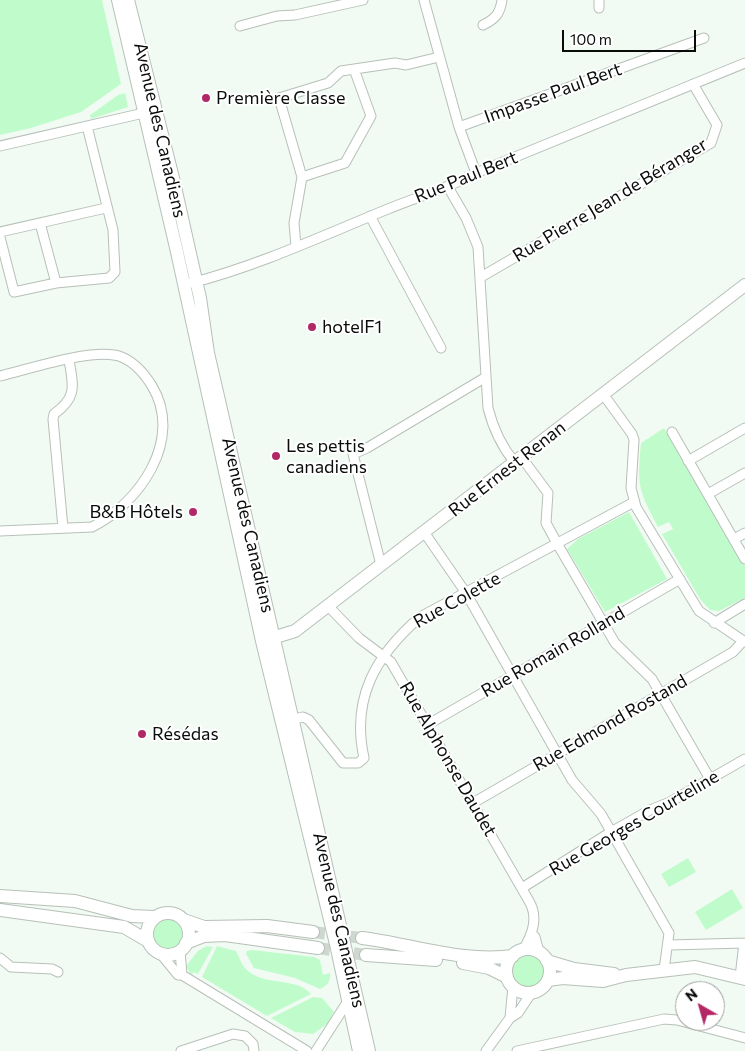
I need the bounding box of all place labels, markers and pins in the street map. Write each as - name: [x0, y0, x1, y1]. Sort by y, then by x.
- place label: Première Classe: [216, 87, 345, 109]
- marker: Première Classe: [200, 92, 212, 104]
- place label: hotelF1: [322, 316, 382, 338]
- marker: hotelF1: [306, 321, 318, 333]
- place label: Les pettis canadiens: [286, 435, 367, 478]
- marker: Les pettis canadiens: [270, 450, 282, 462]
- place label: B&B Hôtels: [89, 501, 183, 523]
- marker: B&B Hôtels: [187, 506, 199, 518]
- place label: Résédas: [152, 723, 219, 745]
- marker: Résédas: [136, 728, 148, 740]

